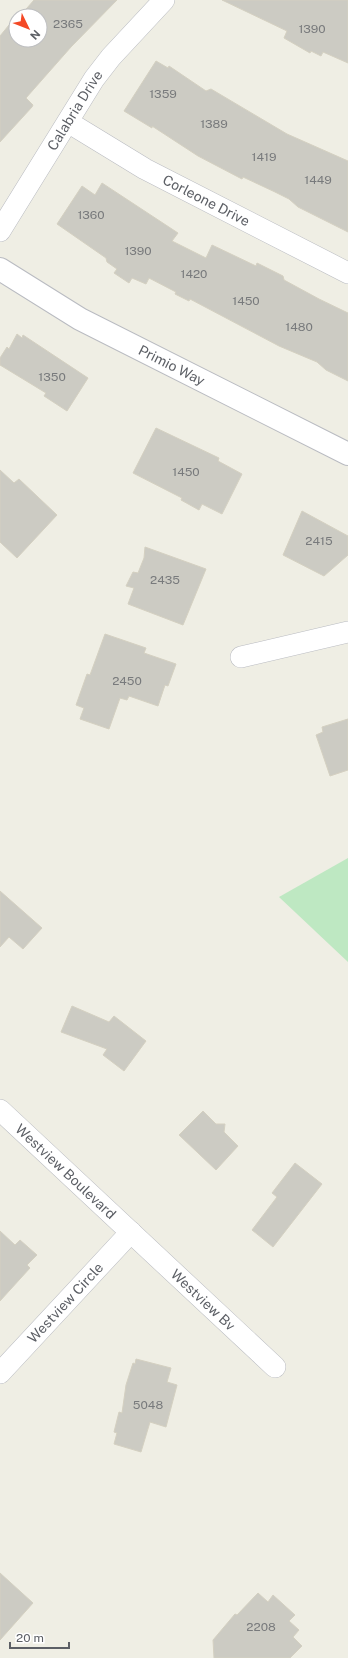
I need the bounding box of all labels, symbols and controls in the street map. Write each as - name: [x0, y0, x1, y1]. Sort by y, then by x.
- north arrow: [8, 8, 48, 48]
- house number: 2365: [53, 17, 83, 31]
- house number: 1390: [298, 22, 326, 36]
- text: N: [28, 28, 43, 42]
- street label: Calabria Drive: [44, 67, 106, 153]
- house number: 1359: [149, 87, 177, 101]
- house number: 1389: [200, 117, 228, 131]
- house number: 1419: [252, 150, 276, 164]
- street label: Corleone Drive: [160, 171, 252, 229]
- house number: 1449: [304, 173, 332, 187]
- house number: 1360: [77, 208, 105, 222]
- house number: 1390: [124, 244, 152, 258]
- house number: 1420: [181, 267, 207, 281]
- house number: 1450: [232, 294, 260, 308]
- house number: 1480: [285, 320, 313, 334]
- street label: Primio Way: [136, 342, 208, 389]
- house number: 1350: [38, 370, 66, 384]
- house number: 1450: [172, 465, 200, 479]
- house number: 2415: [305, 534, 333, 548]
- house number: 2435: [150, 573, 180, 587]
- house number: 2450: [112, 674, 142, 688]
- street label: Westview Boulevard: [12, 1121, 119, 1222]
- street label: Westview Circle: [24, 1259, 107, 1346]
- street label: Westview Bv: [168, 1266, 239, 1334]
- house number: 5048: [133, 1398, 163, 1412]
- house number: 2208: [246, 1620, 276, 1634]
- scale bar: [10, 1624, 69, 1650]
- text: 20 m: [16, 1631, 44, 1645]

